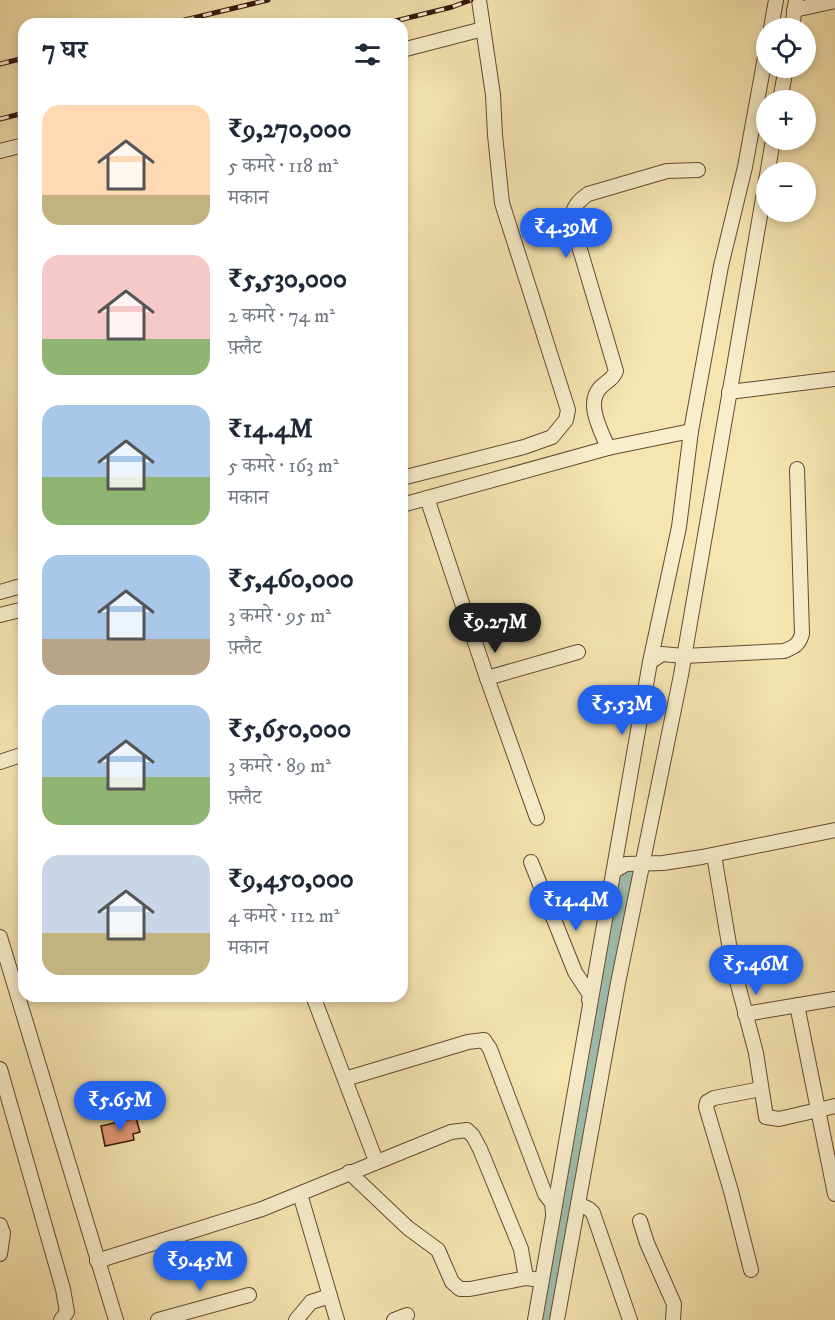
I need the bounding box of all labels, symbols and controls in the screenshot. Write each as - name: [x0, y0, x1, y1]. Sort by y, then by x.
- map controls: [756, 18, 816, 222]
- button: locate: [756, 18, 816, 78]
- text: 7 घर: [42, 34, 87, 67]
- icon: filters: [351, 38, 384, 71]
- button: +: [756, 90, 816, 150]
- text: ₹9,270,000: [228, 113, 352, 146]
- icon: home: [90, 129, 162, 201]
- text: 5 कमरे · 118 m²: [228, 154, 338, 179]
- button: −: [756, 162, 816, 222]
- text: मकान: [228, 186, 269, 211]
- pin: ₹4.39M: [517, 208, 615, 259]
- text: ₹4.39M: [534, 215, 598, 240]
- text: ₹5,530,000: [228, 263, 347, 296]
- icon: home: [90, 279, 162, 351]
- text: 2 कमरे · 74 m²: [228, 304, 335, 329]
- text: फ़्लैट: [228, 336, 261, 361]
- text: ₹14.4M: [228, 413, 313, 446]
- icon: home: [90, 429, 162, 501]
- text: 5 कमरे · 163 m²: [228, 454, 339, 479]
- text: मकान: [228, 486, 269, 511]
- text: ₹5,460,000: [228, 563, 354, 596]
- icon: home: [90, 579, 162, 651]
- pin: ₹9.27M: [446, 603, 544, 654]
- text: 3 कमरे · 95 m²: [228, 604, 331, 629]
- text: ₹9.27M: [463, 610, 527, 635]
- text: फ़्लैट: [228, 636, 261, 661]
- pin: ₹5.53M: [573, 685, 671, 736]
- text: ₹5.53M: [592, 692, 652, 717]
- text: ₹5,650,000: [228, 713, 351, 746]
- icon: home: [90, 729, 162, 801]
- text: 3 कमरे · 89 m²: [228, 754, 331, 779]
- text: फ़्लैट: [228, 786, 261, 811]
- text: ₹9,450,000: [228, 863, 354, 896]
- icon: home: [90, 879, 162, 951]
- pin: ₹14.4M: [527, 881, 625, 932]
- text: ₹14.4M: [543, 888, 609, 913]
- text: 4 कमरे · 112 m²: [228, 904, 340, 929]
- text: मकान: [228, 936, 269, 961]
- pin: ₹5.46M: [707, 945, 805, 996]
- text: ₹5.46M: [723, 952, 789, 977]
- pin: ₹5.65M: [71, 1081, 169, 1132]
- text: ₹5.65M: [88, 1088, 152, 1113]
- pin: ₹9.45M: [151, 1241, 249, 1292]
- text: ₹9.45M: [167, 1248, 233, 1273]

